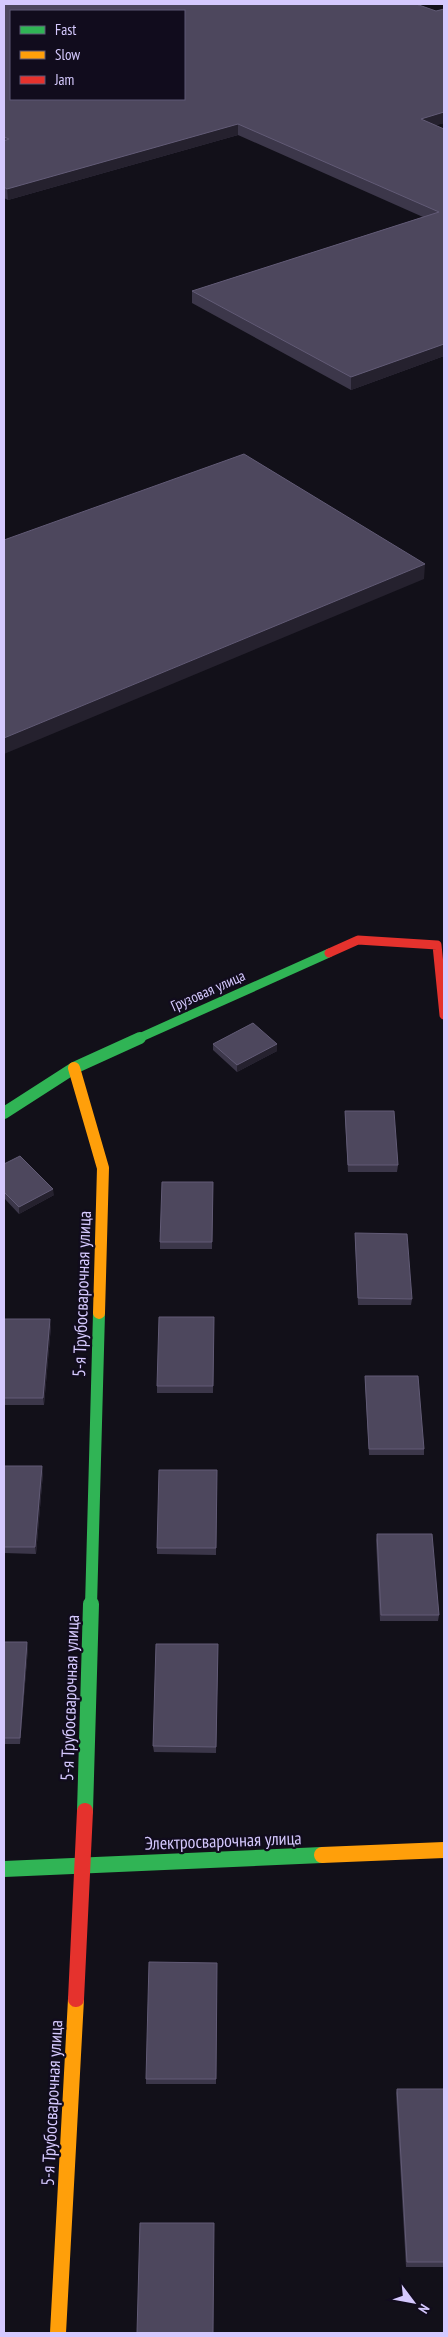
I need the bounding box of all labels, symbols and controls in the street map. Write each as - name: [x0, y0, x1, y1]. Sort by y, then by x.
- legend: [10, 10, 185, 100]
- text: Fast: [55, 20, 76, 39]
- text: Slow: [55, 45, 80, 64]
- text: Jam: [54, 70, 74, 89]
- street label: Грузовая улица: [168, 966, 248, 1015]
- street label: 5-я Трубосварочная улица: [67, 1210, 96, 1377]
- street label: 5-я Трубосварочная улица: [55, 1614, 84, 1781]
- street label: Электросварочная улица: [144, 1826, 302, 1855]
- street label: 5-я Трубосварочная улица: [36, 2019, 67, 2187]
- north arrow: [388, 2277, 438, 2327]
- text: N: [414, 2301, 434, 2317]

